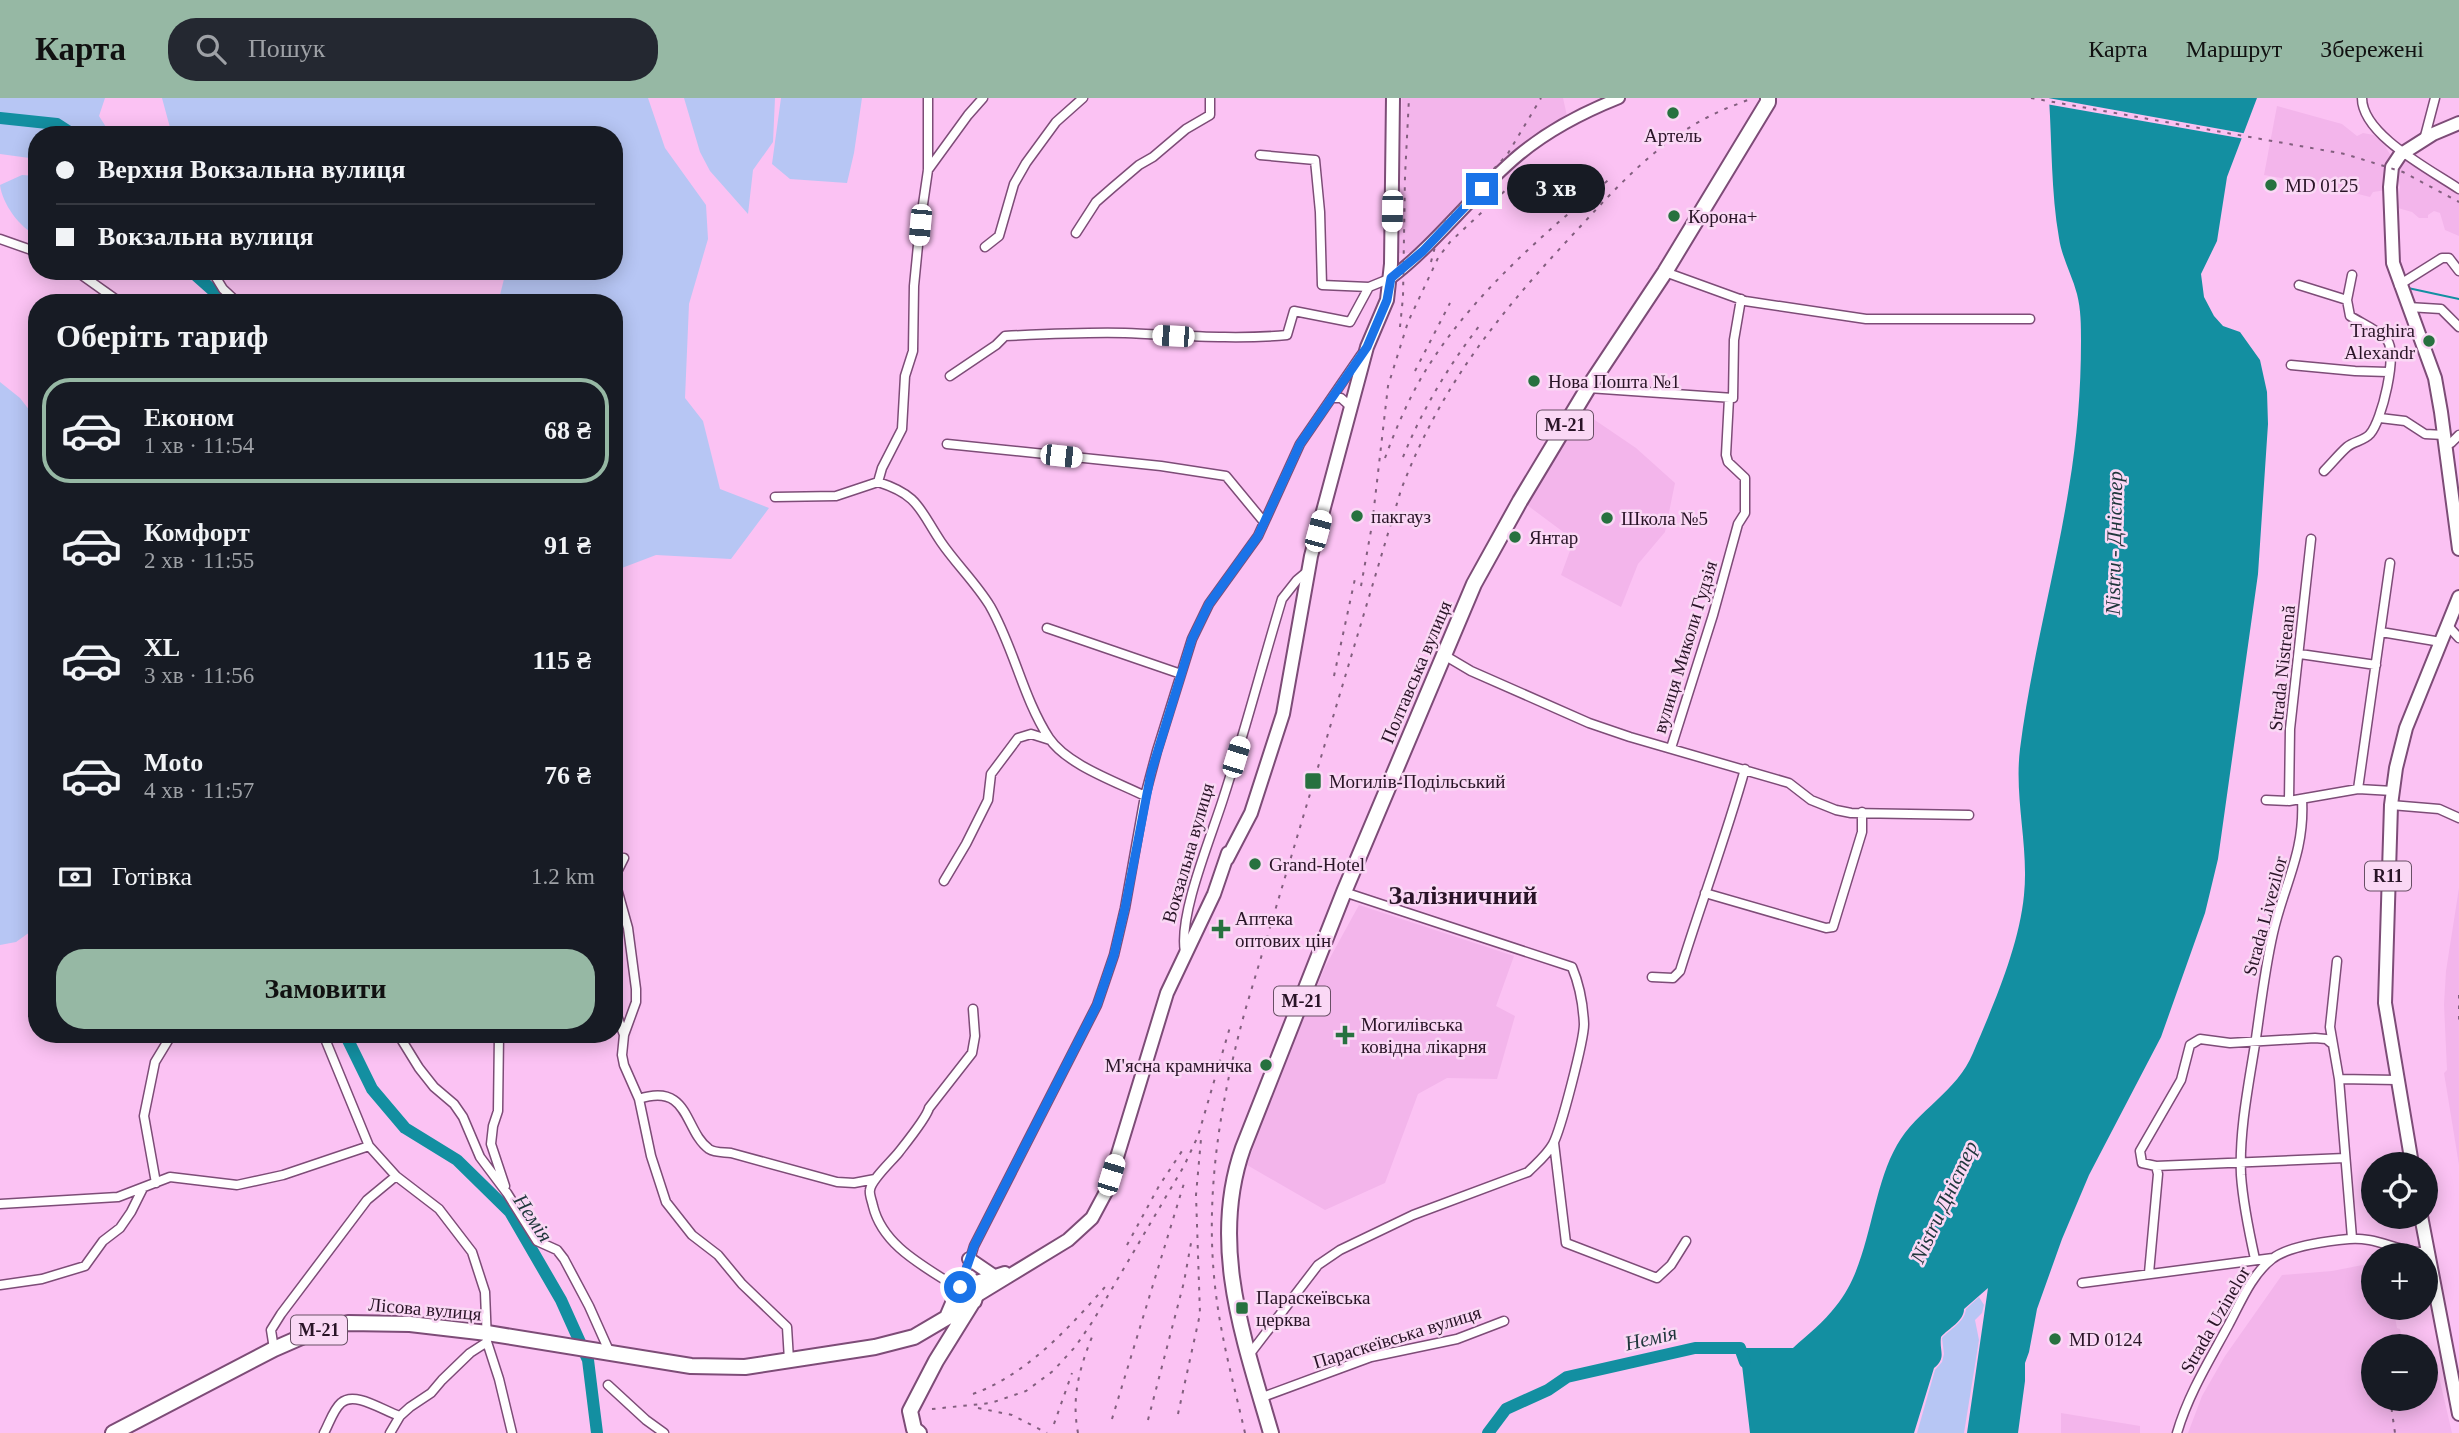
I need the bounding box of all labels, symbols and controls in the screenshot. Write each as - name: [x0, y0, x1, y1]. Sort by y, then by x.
- search box: [168, 18, 658, 81]
- icon: search: [192, 30, 230, 68]
- text: Карта: [35, 31, 126, 67]
- text: Пошук: [248, 34, 325, 63]
- text: Карта: [2088, 36, 2148, 62]
- text: Маршрут: [2186, 36, 2282, 62]
- text: Збережені: [2320, 36, 2424, 62]
- marker: Артель: [1665, 105, 1681, 121]
- place label: Артель: [1644, 125, 1702, 146]
- text: Верхня Вокзальна вулиця: [98, 155, 405, 184]
- callout: 3 хв: [1506, 164, 1604, 214]
- route end: [1466, 173, 1498, 205]
- place label: MD 0125: [2285, 175, 2358, 196]
- text: 3 хв: [1535, 176, 1577, 201]
- marker: MD 0125: [2263, 177, 2279, 193]
- car: [1382, 190, 1403, 232]
- car: [908, 203, 933, 247]
- place label: Корона+: [1688, 206, 1758, 227]
- marker: Корона+: [1666, 208, 1682, 224]
- text: Вокзальна вулиця: [98, 222, 314, 251]
- text: Оберіть тариф: [56, 318, 268, 354]
- place label: Traghira Alexandr: [2344, 320, 2416, 363]
- car: [1152, 324, 1195, 348]
- marker: Traghira Alexandr: [2421, 333, 2437, 349]
- place label: Нова Пошта №1: [1548, 371, 1680, 392]
- marker: Нова Пошта №1: [1526, 373, 1542, 389]
- icon: car: [60, 399, 123, 462]
- text: Економ: [144, 403, 234, 432]
- road number: М-21: [1537, 410, 1593, 440]
- text: 68 ₴: [544, 416, 591, 445]
- text: 1 хв · 11:54: [144, 433, 254, 458]
- car: [1040, 443, 1083, 469]
- water label: Nistru - Дністер: [2101, 471, 2127, 616]
- place label: пакгауз: [1371, 506, 1431, 527]
- car: [1303, 508, 1334, 554]
- marker: пакгауз: [1349, 508, 1365, 524]
- place label: Школа №5: [1621, 508, 1708, 529]
- marker: Школа №5: [1599, 510, 1615, 526]
- icon: car: [60, 514, 123, 577]
- text: Комфорт: [144, 518, 250, 547]
- place label: Янтар: [1529, 527, 1578, 548]
- marker: Янтар: [1507, 529, 1523, 545]
- text: 91 ₴: [544, 531, 591, 560]
- text: 2 хв · 11:55: [144, 548, 254, 573]
- street label: вулиця Миколи Гудзія: [1649, 558, 1721, 736]
- street label: Полтавська вулиця: [1376, 597, 1456, 747]
- street label: Strada Nistreană: [2265, 604, 2299, 732]
- icon: car: [60, 629, 123, 692]
- text: XL: [144, 633, 180, 662]
- text: 115 ₴: [532, 646, 591, 675]
- text: 3 хв · 11:56: [144, 663, 254, 688]
- car: [1220, 734, 1253, 780]
- icon: car: [60, 744, 123, 807]
- text: Moto: [144, 748, 203, 777]
- text: 76 ₴: [544, 761, 591, 790]
- marker: Могилів-Подільський: [1303, 771, 1323, 791]
- place label: Могилів-Подільський: [1329, 771, 1505, 792]
- text: 4 хв · 11:57: [144, 778, 254, 803]
- street label: Вокзальна вулиця: [1158, 781, 1218, 925]
- street label: Strada Livezilor: [2239, 853, 2291, 978]
- place label: Grand-Hotel: [1269, 854, 1365, 875]
- marker: Grand-Hotel: [1247, 856, 1263, 872]
- icon: cash: [56, 858, 94, 896]
- text: Готівка: [112, 862, 192, 891]
- road number: R11: [2365, 862, 2411, 890]
- text: 1.2 km: [531, 864, 595, 889]
- district label: Залізничний: [1389, 881, 1537, 910]
- place label: Аптека оптових цін: [1235, 908, 1331, 951]
- marker: Аптека оптових цін: [1213, 921, 1229, 937]
- button: Замовити: [56, 949, 595, 1029]
- road number: М-21: [1274, 986, 1330, 1016]
- place label: Могилівська ковідна лікарня: [1361, 1014, 1487, 1057]
- marker: Могилівська ковідна лікарня: [1335, 1025, 1355, 1045]
- place label: М'ясна крамничка: [1105, 1055, 1253, 1076]
- marker: М'ясна крамничка: [1258, 1057, 1274, 1073]
- water label: Nistru Дністер: [1905, 1137, 1983, 1268]
- car: [1095, 1152, 1128, 1198]
- map controls: [2361, 1152, 2438, 1411]
- button: locate: [2361, 1152, 2438, 1229]
- water label: Немія: [508, 1189, 558, 1247]
- button: +: [2361, 1243, 2438, 1320]
- street label: Strada Uzinelor: [2176, 1262, 2254, 1377]
- route start: [944, 1271, 976, 1303]
- place label: Параскеївська церква: [1256, 1287, 1371, 1330]
- street label: Лісова вулиця: [368, 1294, 483, 1324]
- marker: Параскеївська церква: [1234, 1300, 1250, 1316]
- street label: Параскеївська вулиця: [1310, 1301, 1484, 1373]
- road number: М-21: [291, 1316, 347, 1344]
- water label: Немія: [1622, 1320, 1680, 1356]
- place label: MD 0124: [2069, 1329, 2143, 1350]
- marker: MD 0124: [2047, 1331, 2063, 1347]
- button: −: [2361, 1334, 2438, 1411]

